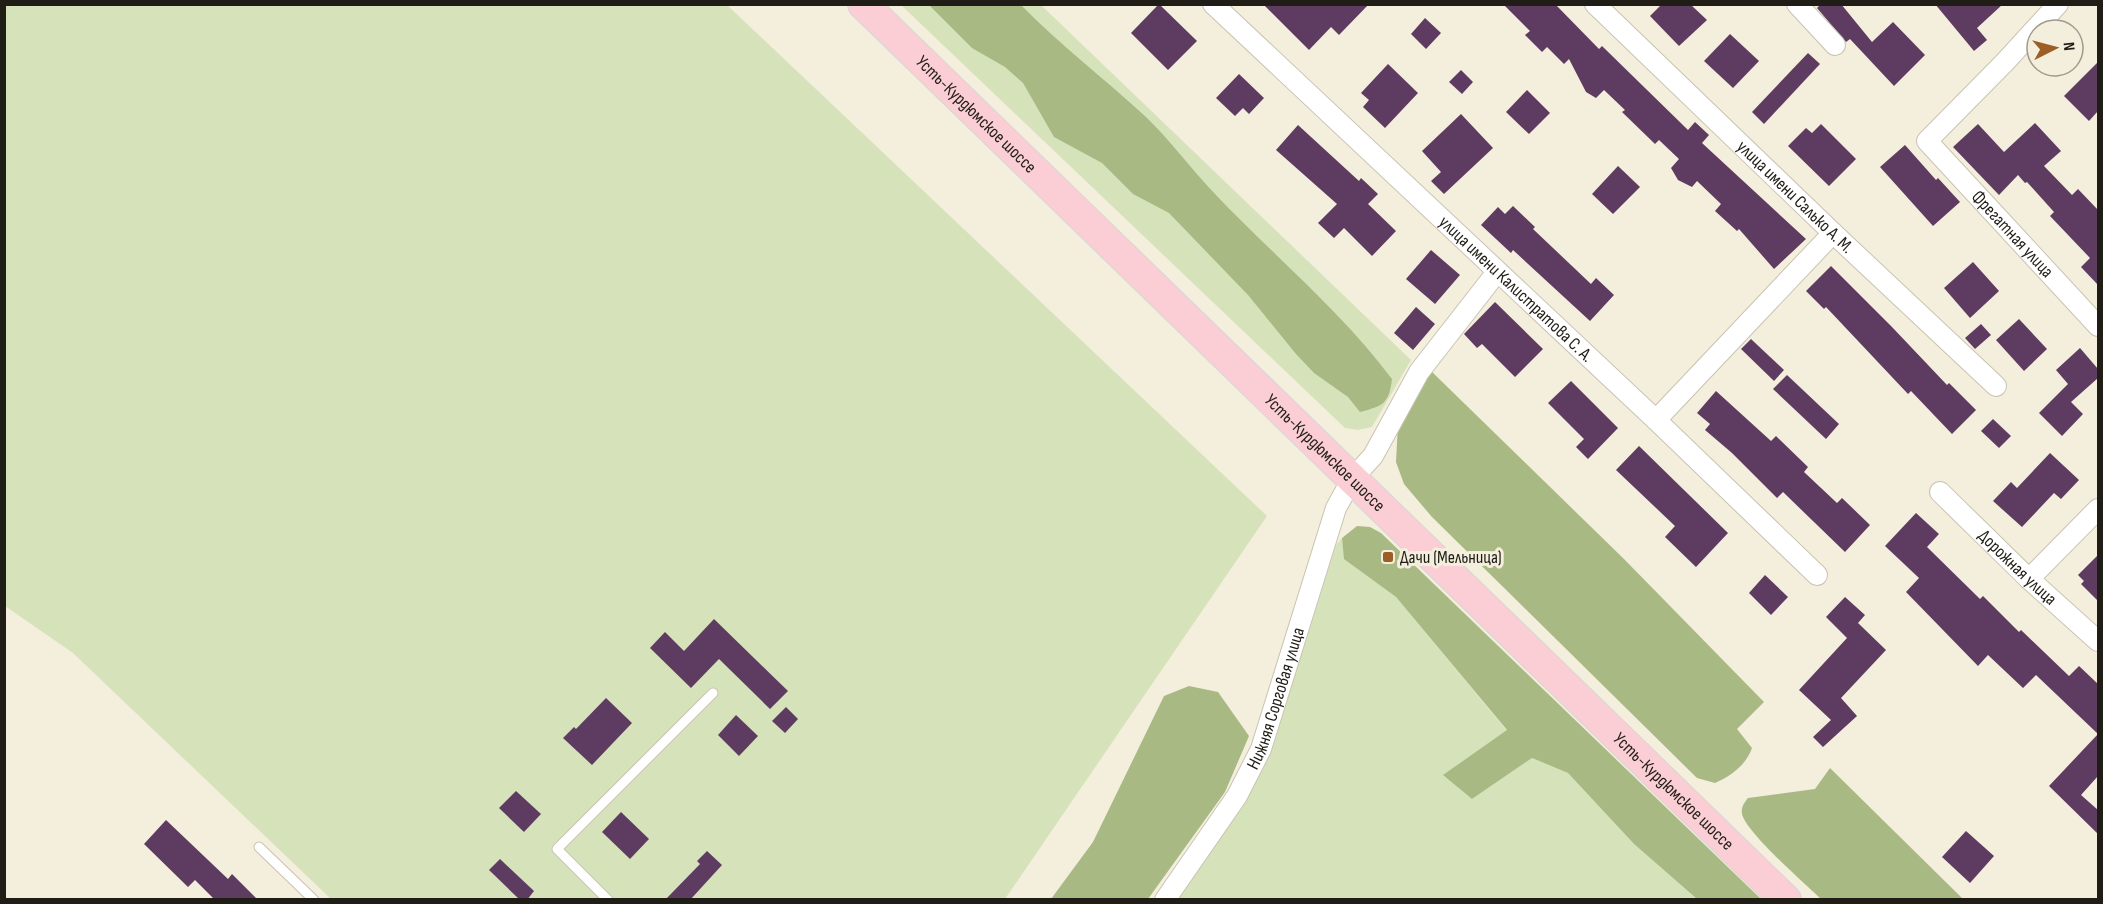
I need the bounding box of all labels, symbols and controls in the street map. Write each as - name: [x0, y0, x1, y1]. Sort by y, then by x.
- north arrow: [2025, 18, 2085, 78]
- text: N: [2059, 41, 2078, 52]
- street label: Усть-Курдюмское шоссе: [912, 51, 1041, 177]
- street label: улица имени Салько А. М.: [1733, 136, 1858, 257]
- street label: Фрегатная улица: [1967, 186, 2058, 282]
- street label: улица имени Калистратова С. А.: [1435, 211, 1598, 366]
- street label: Усть-Курдюмское шоссе: [1260, 389, 1390, 516]
- street label: Дорожная улица: [1974, 525, 2061, 609]
- place label: Дачи (Мельница): [1400, 547, 1502, 568]
- marker: Дачи (Мельница): [1381, 550, 1395, 564]
- street label: Нижняя Сорговая улица: [1242, 625, 1309, 773]
- street label: Усть-Курдюмское шоссе: [1609, 728, 1738, 854]

